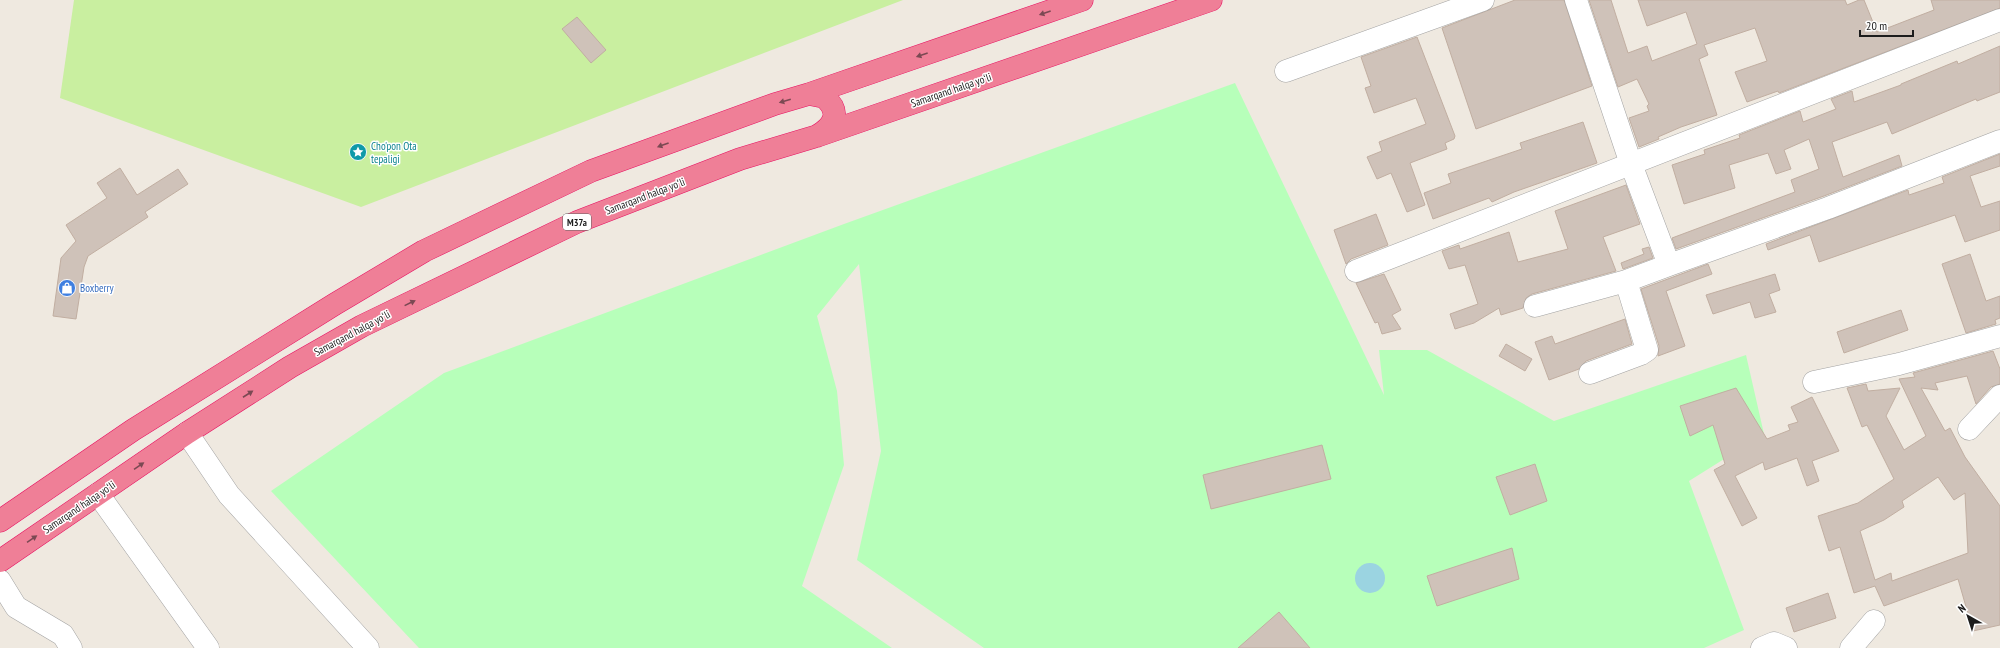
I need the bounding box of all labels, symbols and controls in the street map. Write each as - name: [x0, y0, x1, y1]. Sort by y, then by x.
- one-way arrow: [1039, 10, 1051, 16]
- scale bar: [1860, 12, 1913, 38]
- text: 20 m: [1866, 18, 1887, 33]
- one-way arrow: [916, 52, 928, 58]
- street label: Samarqand halqa yoʻli: [909, 70, 993, 110]
- one-way arrow: [779, 98, 791, 104]
- place label: Cho'pon Ota tepaligi: [371, 139, 417, 166]
- place icon: Cho'pon Ota tepaligi: [348, 142, 368, 162]
- one-way arrow: [657, 142, 669, 148]
- street label: Samarqand halqa yoʻli: [603, 174, 687, 218]
- road number: M37a: [563, 214, 591, 230]
- shop icon: Boxberry: [57, 278, 77, 298]
- place label: Boxberry: [80, 281, 115, 295]
- one-way arrow: [404, 300, 415, 306]
- street label: Samarqand halqa yoʻli: [312, 307, 392, 359]
- one-way arrow: [243, 390, 253, 398]
- one-way arrow: [134, 462, 145, 470]
- street label: Samarqand halqa yoʻli: [40, 478, 118, 536]
- one-way arrow: [27, 535, 37, 543]
- north arrow: [1948, 596, 1988, 636]
- text: N: [1955, 601, 1968, 616]

